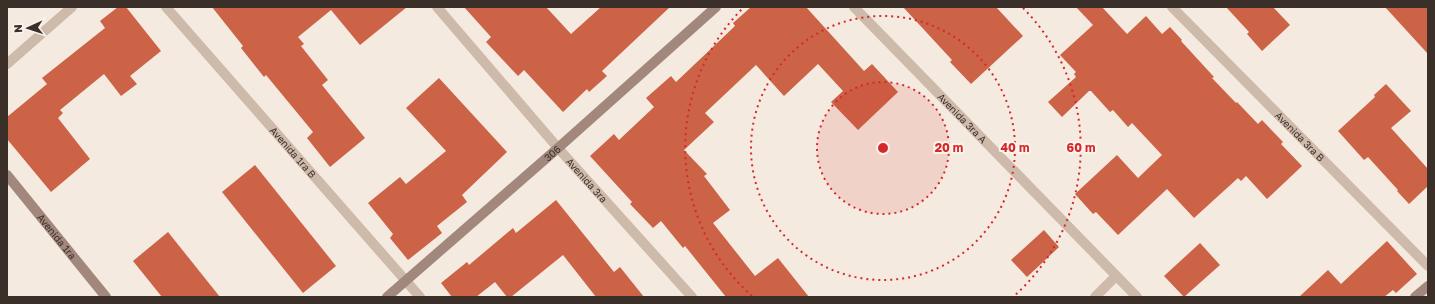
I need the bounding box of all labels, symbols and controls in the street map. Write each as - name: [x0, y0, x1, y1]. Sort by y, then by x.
- north arrow: [8, 8, 48, 48]
- text: N: [11, 24, 24, 33]
- street label: Avenida 3ra A: [935, 90, 989, 146]
- street label: Avenida 3ra B: [1273, 109, 1327, 164]
- street label: Avenida 1ra B: [268, 124, 319, 180]
- text: 20 m: [935, 140, 963, 155]
- text: 40 m: [1001, 140, 1029, 155]
- text: 60 m: [1067, 140, 1095, 155]
- centre of rings: [876, 141, 890, 155]
- street label: 306: [541, 143, 563, 164]
- street label: Avenida 3ra: [564, 155, 610, 205]
- street label: Avenida 1ra: [35, 211, 79, 261]

